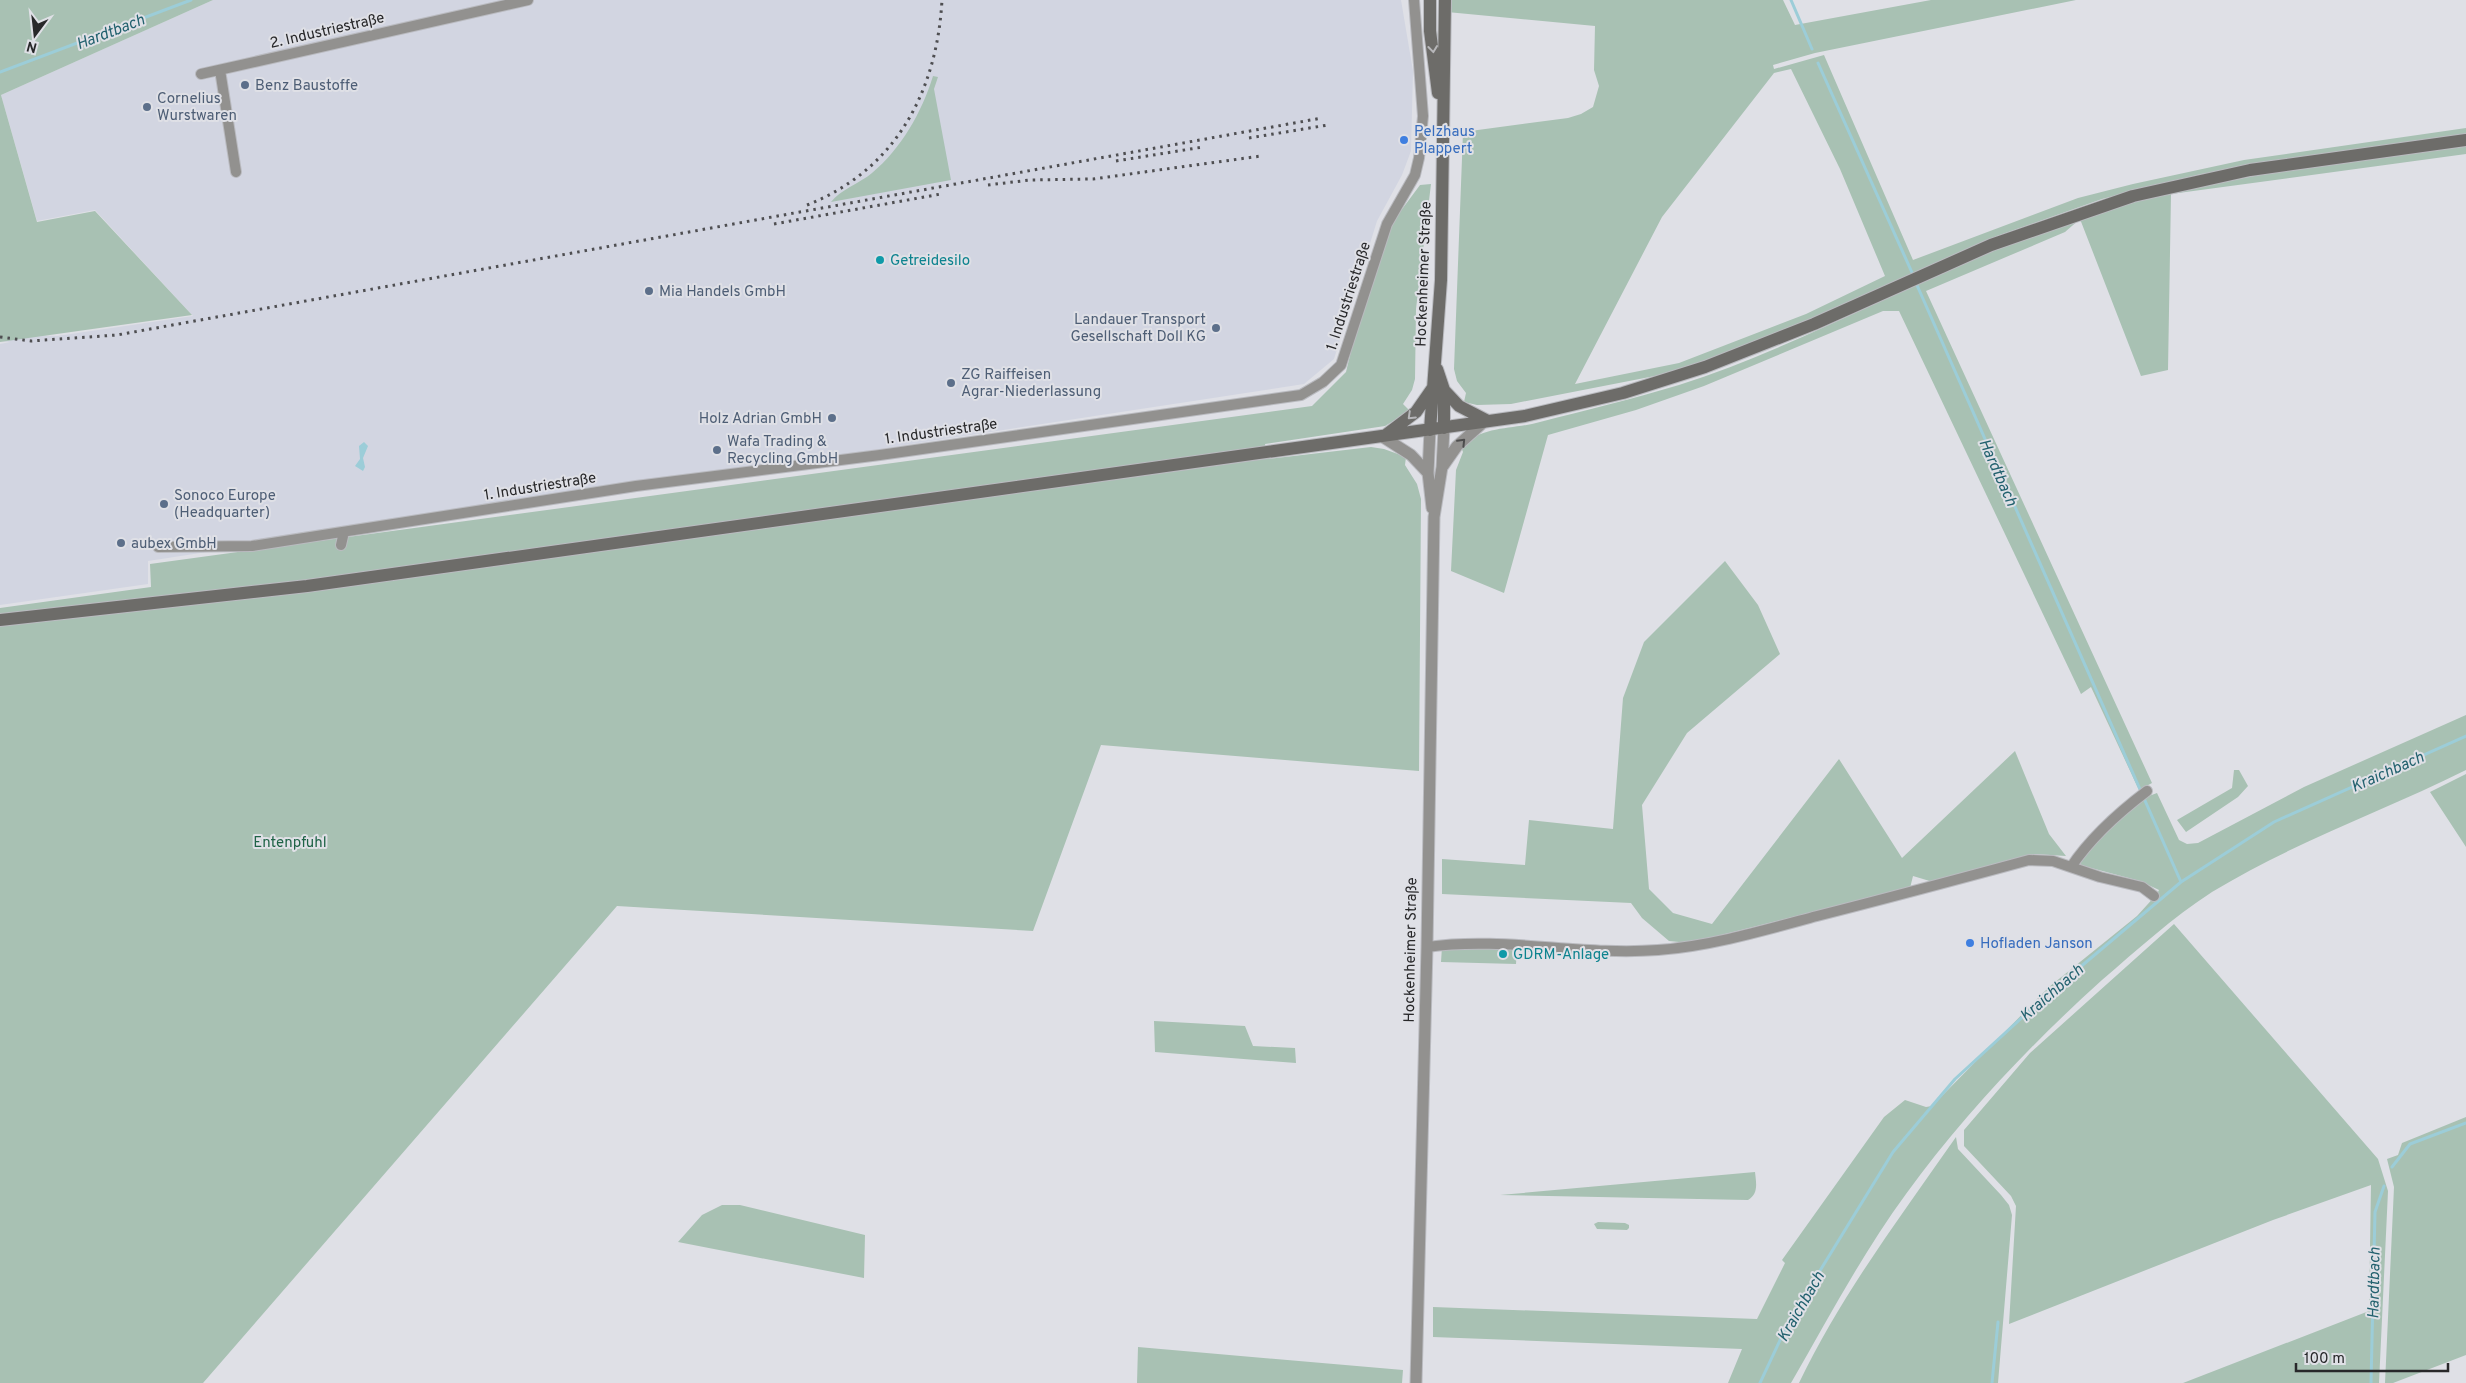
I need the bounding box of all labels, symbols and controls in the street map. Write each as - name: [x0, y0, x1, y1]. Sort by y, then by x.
- street label: 2. Industriestraße: [268, 9, 386, 54]
- north arrow: [10, 10, 60, 60]
- water label: Hardtbach: [74, 11, 148, 55]
- text: N: [25, 37, 39, 56]
- one-way arrow: [1427, 45, 1438, 53]
- place label: Benz Baustoffe: [255, 77, 358, 96]
- marker: Benz Baustoffe: [239, 79, 251, 91]
- place label: Cornelius Wurstwaren: [157, 90, 237, 126]
- marker: Cornelius Wurstwaren: [141, 101, 153, 113]
- place label: Pelzhaus Plappert: [1414, 123, 1475, 159]
- marker: Pelzhaus Plappert: [1398, 134, 1410, 146]
- street label: Hockenheimer Straße: [1412, 201, 1437, 347]
- street label: 1. Industriestraße: [1323, 240, 1376, 353]
- place label: Getreidesilo: [890, 252, 970, 271]
- marker: Getreidesilo: [874, 254, 886, 266]
- place label: Mia Handels GmbH: [659, 283, 786, 302]
- marker: Mia Handels GmbH: [643, 285, 655, 297]
- place label: Landauer Transport Gesellschaft Doll KG: [1070, 311, 1206, 347]
- marker: Landauer Transport Gesellschaft Doll KG: [1210, 322, 1222, 334]
- place label: ZG Raiffeisen Agrar-Niederlassung: [961, 366, 1101, 402]
- marker: ZG Raiffeisen Agrar-Niederlassung: [945, 377, 957, 389]
- place label: Holz Adrian GmbH: [699, 410, 822, 429]
- one-way arrow: [1408, 411, 1417, 420]
- marker: Holz Adrian GmbH: [826, 412, 838, 424]
- street label: 1. Industriestraße: [884, 415, 999, 450]
- place label: Wafa Trading & Recycling GmbH: [727, 433, 838, 469]
- water label: Hardtbach: [1973, 436, 2021, 510]
- one-way arrow: [1456, 438, 1465, 447]
- marker: Wafa Trading & Recycling GmbH: [711, 444, 723, 456]
- street label: 1. Industriestraße: [483, 469, 598, 506]
- place label: Sonoco Europe (Headquarter): [174, 487, 276, 523]
- marker: Sonoco Europe (Headquarter): [158, 498, 170, 510]
- place label: aubex GmbH: [131, 535, 217, 554]
- marker: aubex GmbH: [115, 537, 127, 549]
- water label: Kraichbach: [2348, 748, 2428, 798]
- park label: Entenpfuhl: [253, 834, 327, 853]
- street label: Hockenheimer Straße: [1401, 877, 1422, 1023]
- place label: Hofladen Janson: [1980, 935, 2093, 954]
- marker: Hofladen Janson: [1964, 937, 1976, 949]
- place label: GDRM-Anlage: [1513, 946, 1609, 965]
- marker: GDRM-Anlage: [1497, 948, 1509, 960]
- water label: Kraichbach: [2016, 960, 2088, 1027]
- water label: Hardtbach: [2364, 1247, 2386, 1319]
- water label: Kraichbach: [1774, 1268, 1830, 1346]
- scale bar: [2296, 1340, 2448, 1372]
- text: 100 m: [2304, 1350, 2345, 1369]

